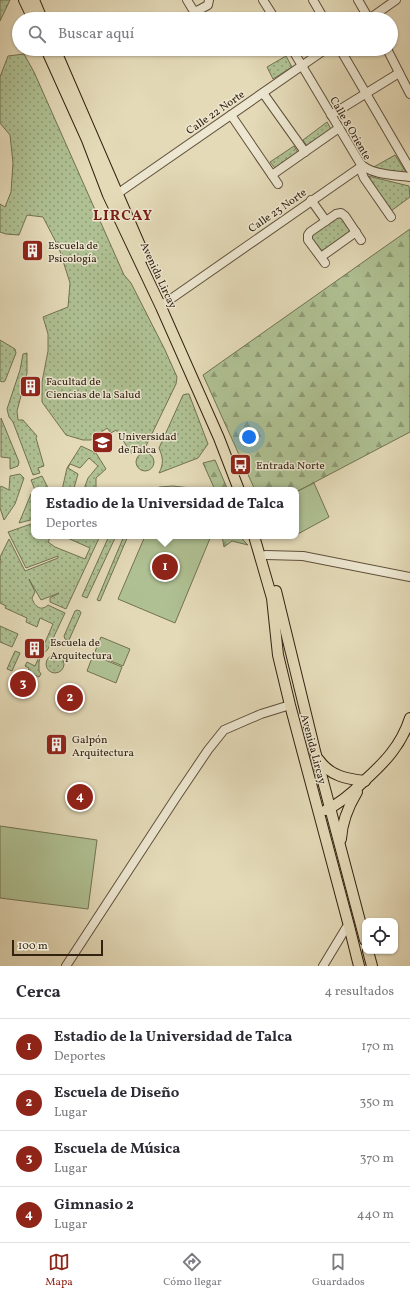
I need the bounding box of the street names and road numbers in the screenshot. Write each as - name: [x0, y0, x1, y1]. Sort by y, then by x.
- street label: Calle 22 Norte: [184, 88, 248, 139]
- street label: Calle 8 Oriente: [325, 94, 374, 163]
- street label: Calle 23 Norte: [246, 186, 310, 237]
- street label: Avenida Lircay: [136, 240, 180, 311]
- street label: Avenida Lircay: [296, 713, 329, 786]

